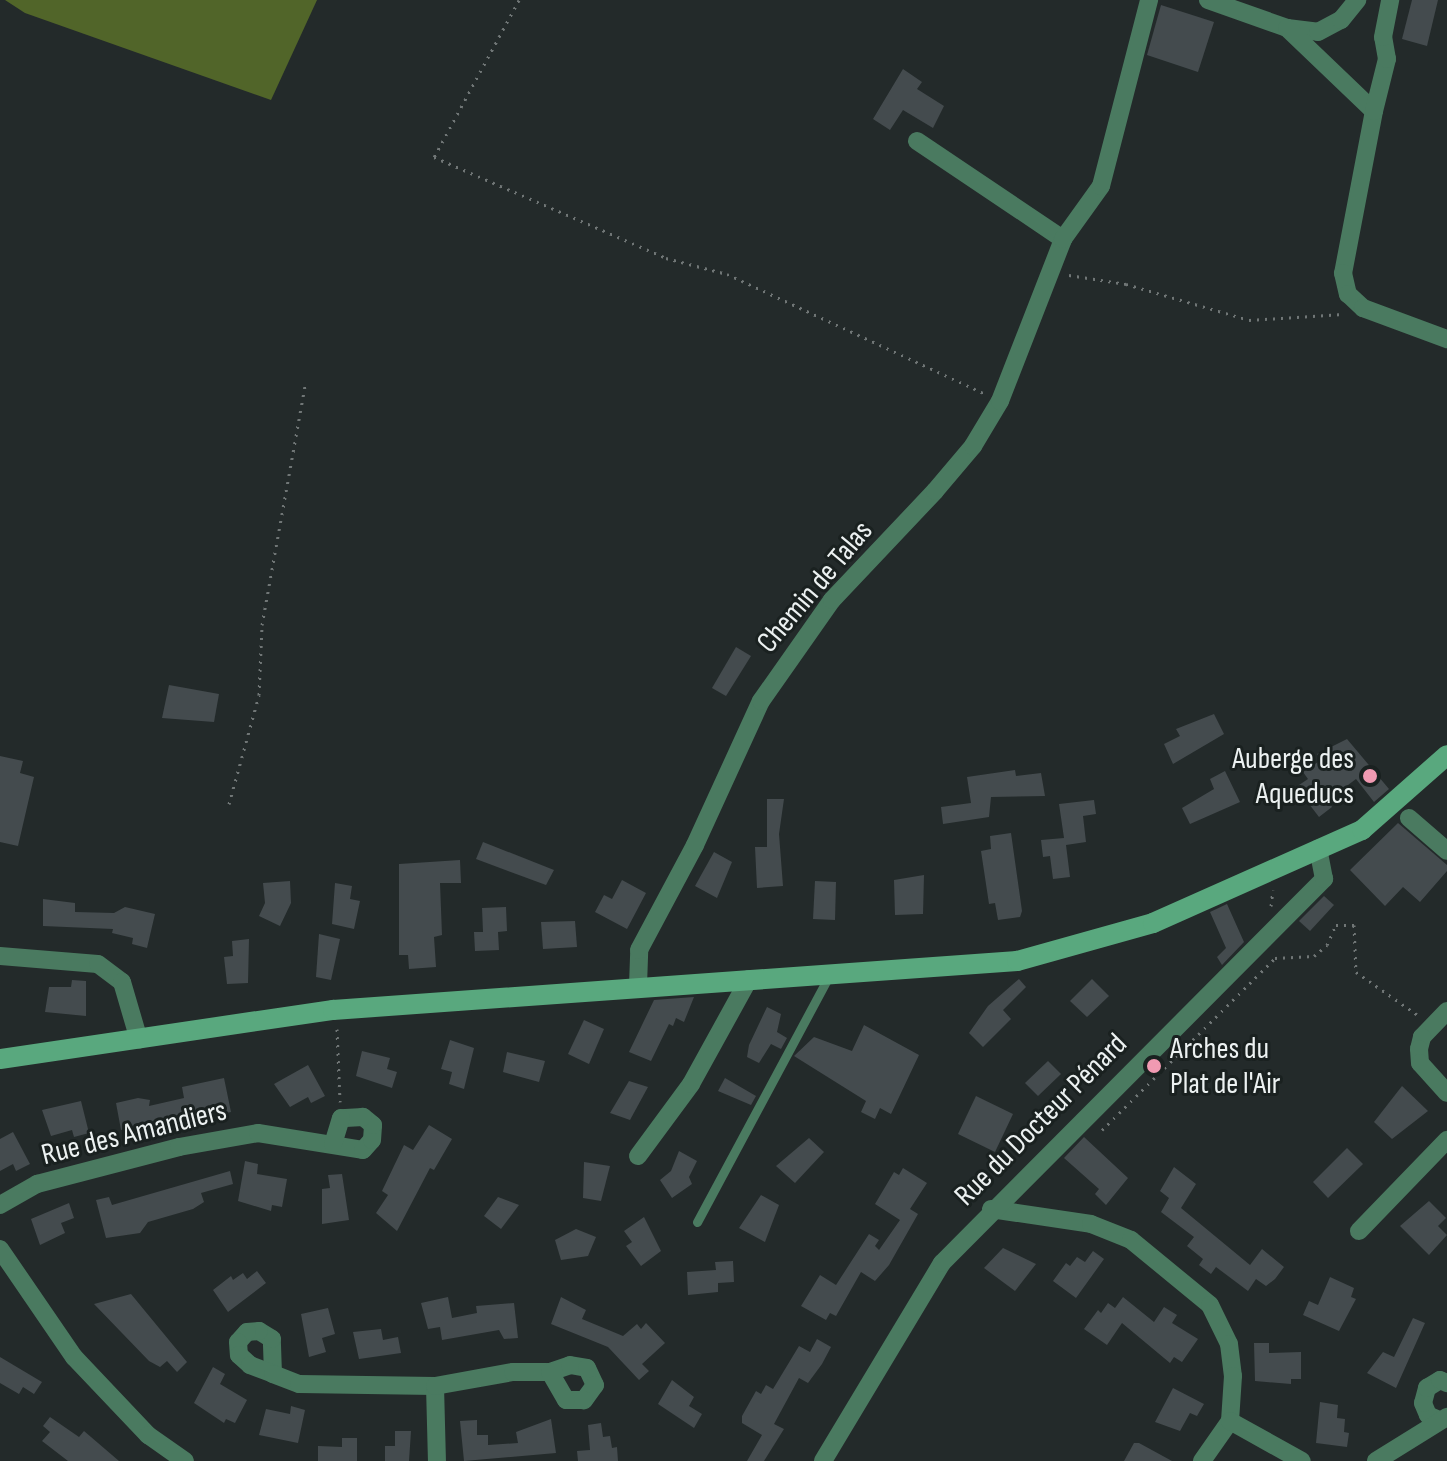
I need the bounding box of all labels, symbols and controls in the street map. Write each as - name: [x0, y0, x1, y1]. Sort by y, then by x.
- street label: Chemin de Talas: [750, 514, 880, 660]
- place label: Auberge des Aqueducs: [1232, 741, 1354, 812]
- marker: Auberge des Aqueducs: [1361, 767, 1379, 785]
- street label: Rue du Docteur Pénard: [947, 1026, 1135, 1214]
- place label: Arches du Plat de l'Air: [1170, 1031, 1280, 1102]
- marker: Arches du Plat de l'Air: [1145, 1057, 1163, 1075]
- street label: Rue des Amandiers: [38, 1093, 230, 1173]

